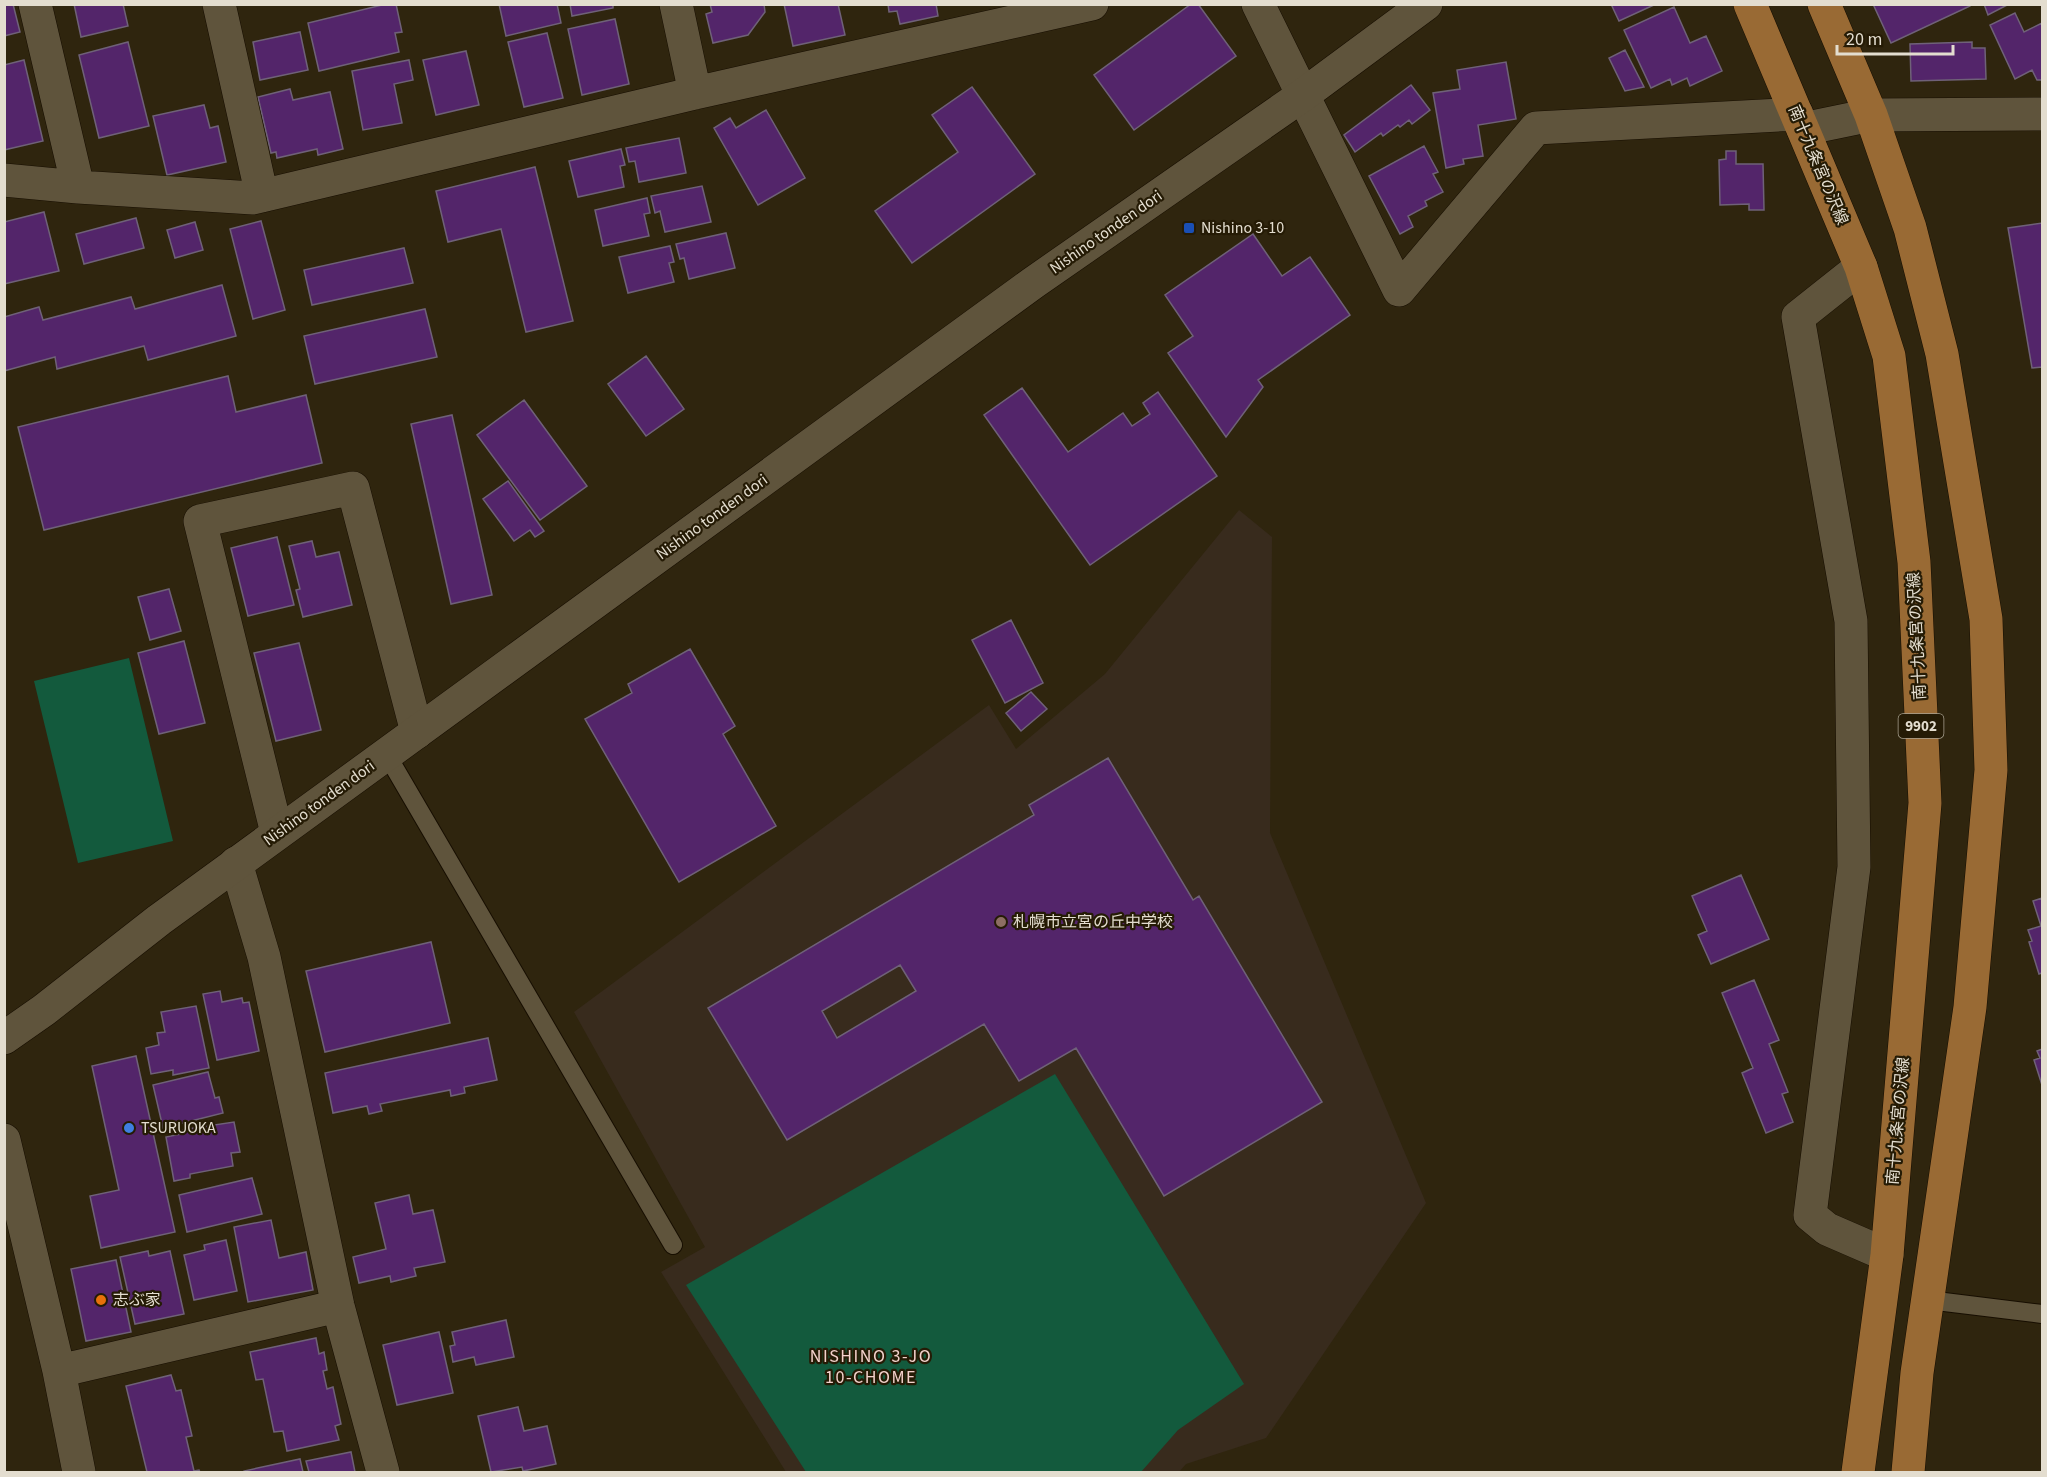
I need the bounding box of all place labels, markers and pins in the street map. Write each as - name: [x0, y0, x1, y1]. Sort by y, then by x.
- place label: Nishino 3-10: [1201, 217, 1284, 239]
- marker: Nishino 3-10: [1182, 221, 1196, 235]
- place label: 札幌市立宮の丘中学校: [1013, 911, 1173, 933]
- marker: 札幌市立宮の丘中学校: [994, 915, 1008, 929]
- place label: TSURUOKA: [141, 1117, 216, 1139]
- marker: TSURUOKA: [122, 1121, 136, 1135]
- place label: 志ぶ家: [113, 1289, 161, 1311]
- marker: 志ぶ家: [94, 1293, 108, 1307]

